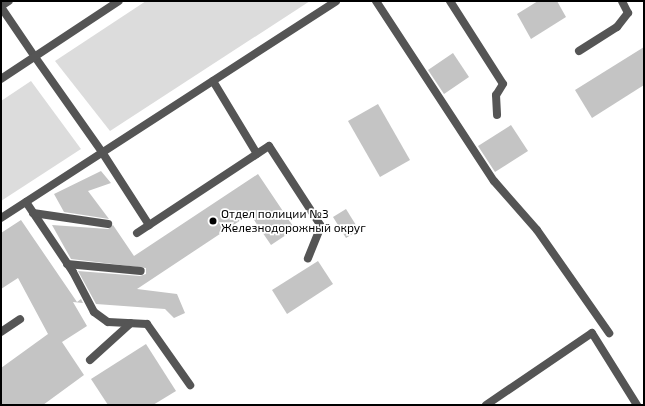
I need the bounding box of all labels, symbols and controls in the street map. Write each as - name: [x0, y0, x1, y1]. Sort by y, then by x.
- place label: Отдел полиции №3 Железнодорожный округ: [221, 207, 366, 235]
- marker: Отдел полиции №3 Железнодорожный округ: [208, 216, 218, 226]

